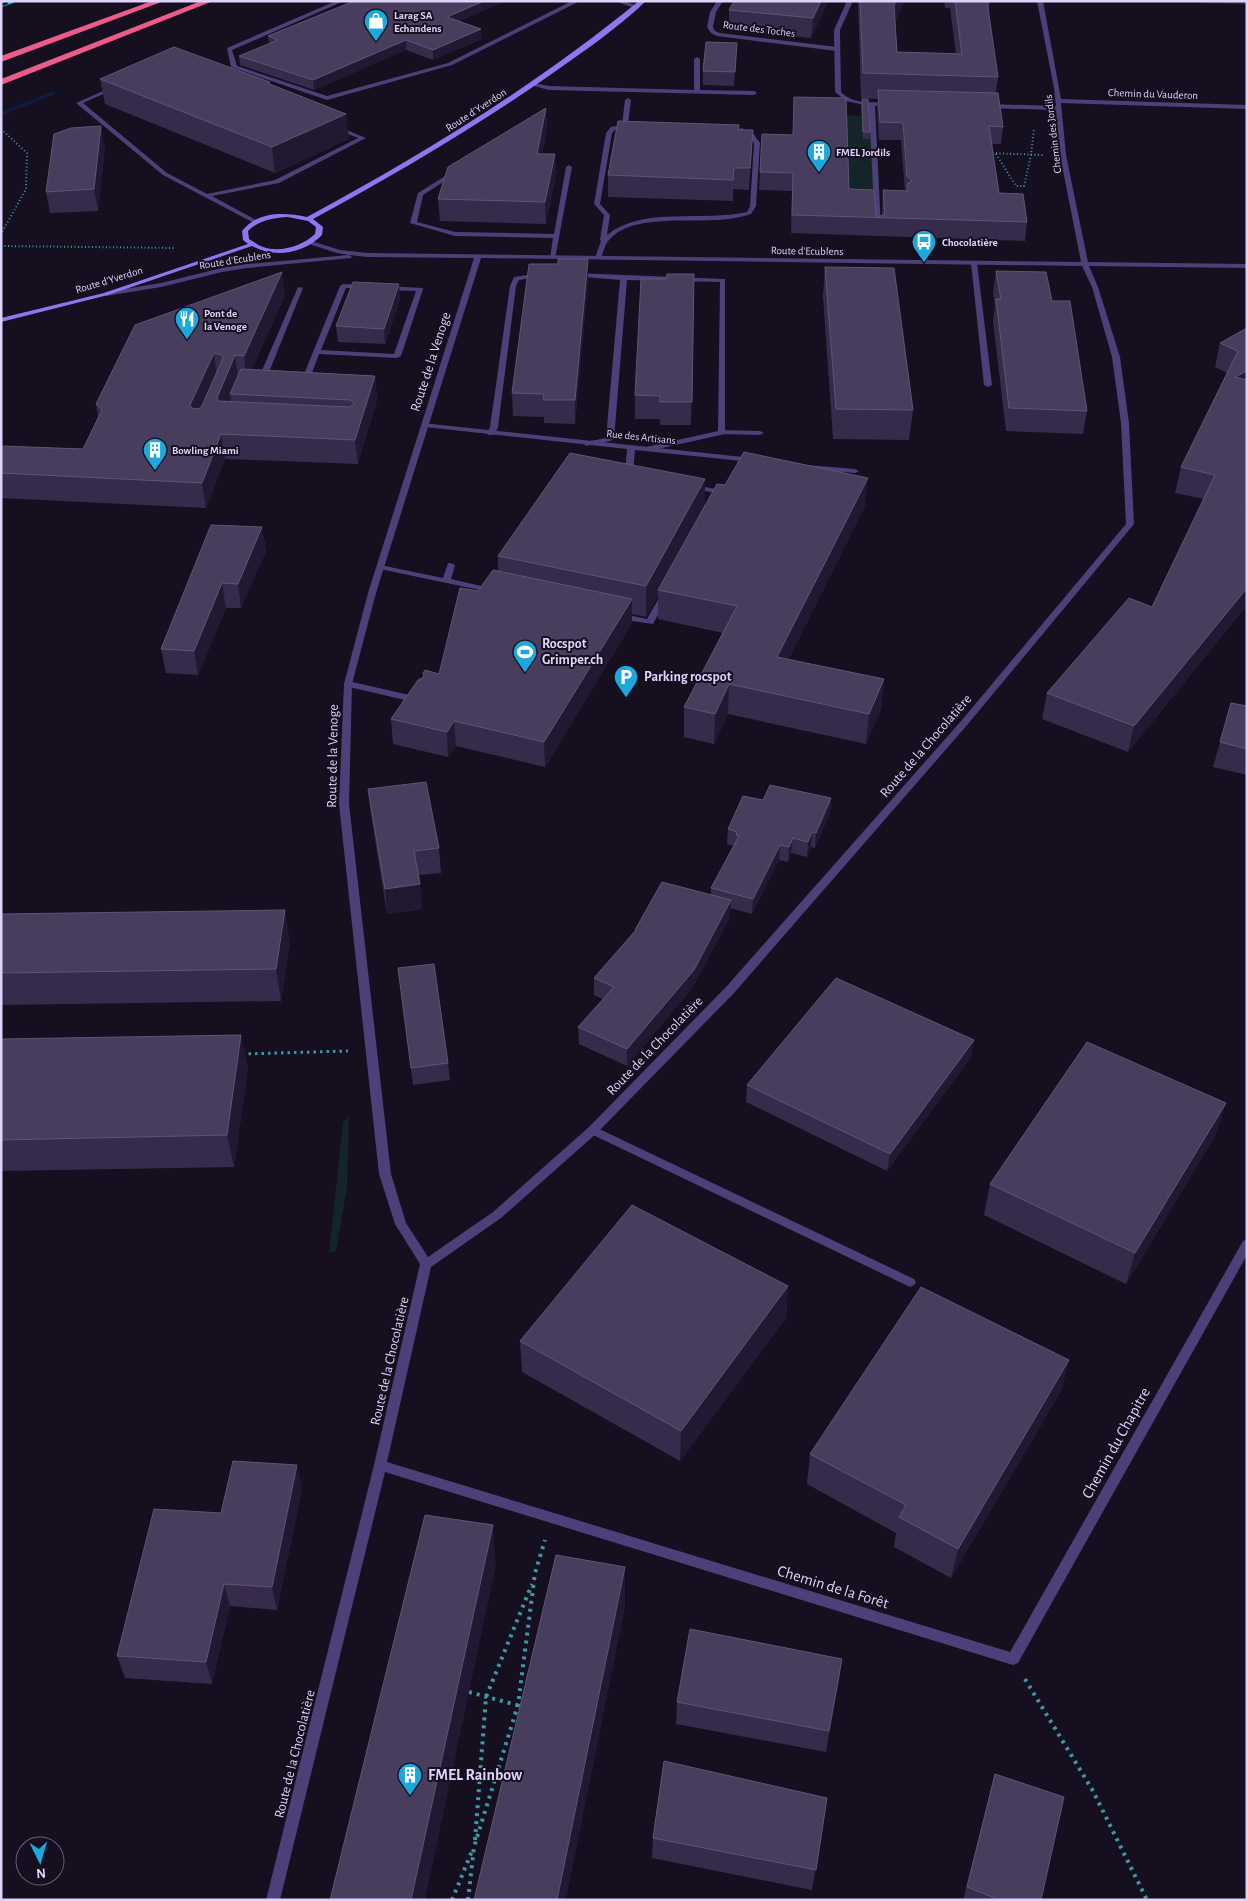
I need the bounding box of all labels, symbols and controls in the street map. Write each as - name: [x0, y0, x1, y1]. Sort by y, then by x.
- shop icon: Larag SA Echandens: [363, 8, 389, 42]
- place label: Larag SA Echandens: [394, 10, 442, 34]
- street label: Route des Toches: [722, 19, 796, 39]
- street label: Route d'Yverdon: [444, 86, 508, 134]
- street label: Chemin du Vauderon: [1108, 87, 1198, 101]
- street label: Chemin des Jordils: [1043, 94, 1063, 174]
- building icon: FMEL Jordils: [806, 139, 832, 173]
- place label: FMEL Jordils: [836, 147, 890, 158]
- bus stop icon: Chocolatière: [911, 229, 937, 263]
- place label: Chocolatière: [942, 237, 998, 248]
- street label: Route d'Ecublens: [771, 245, 843, 257]
- street label: Route d'Ecublens: [198, 249, 272, 271]
- street label: Route d'Yverdon: [74, 265, 144, 295]
- restaurant icon: Pont de la Venoge: [174, 306, 200, 340]
- place label: Pont de la Venoge: [204, 308, 247, 332]
- street label: Route de la Venoge: [408, 311, 454, 413]
- street label: Rue des Artisans: [606, 428, 676, 446]
- building icon: Bowling Miami: [142, 437, 168, 471]
- place label: Bowling Miami: [172, 445, 239, 456]
- place label: Rocspot Grimper.ch: [542, 637, 603, 667]
- sports icon: Rocspot Grimper.ch: [512, 639, 538, 673]
- parking icon: Parking rocspot: [613, 664, 639, 698]
- place label: Parking rocspot: [644, 670, 732, 684]
- street label: Route de la Chocolatière: [878, 692, 974, 800]
- street label: Route de la Venoge: [325, 704, 341, 808]
- street label: Route de la Chocolatière: [604, 994, 706, 1098]
- street label: Route de la Chocolatière: [368, 1295, 412, 1427]
- street label: Chemin du Chapitre: [1079, 1385, 1153, 1501]
- street label: Chemin de la Forêt: [775, 1562, 891, 1612]
- street label: Route de la Chocolatière: [272, 1689, 318, 1819]
- building icon: FMEL Rainbow: [397, 1762, 423, 1796]
- place label: FMEL Rainbow: [428, 1767, 523, 1783]
- north arrow: [15, 1836, 65, 1886]
- text: N: [36, 1866, 47, 1880]

